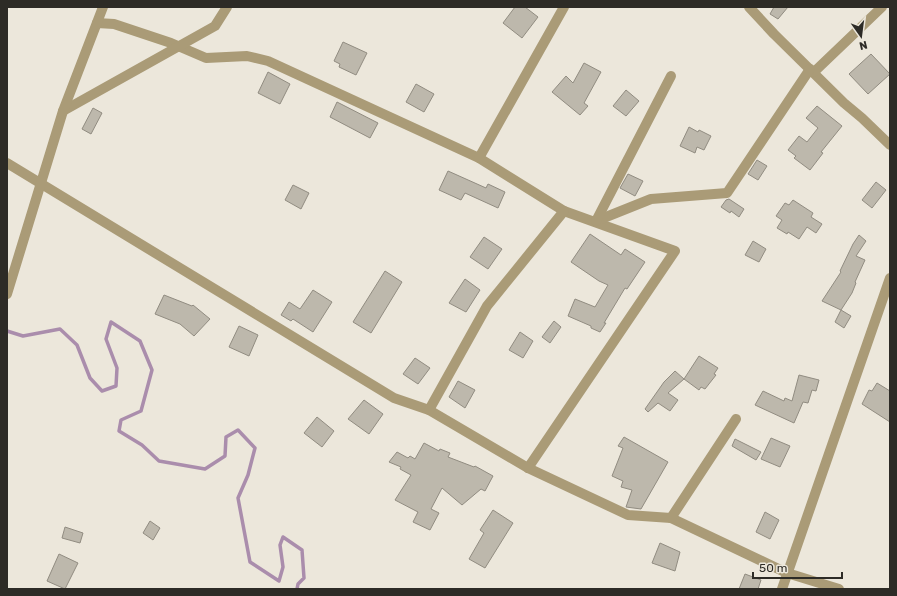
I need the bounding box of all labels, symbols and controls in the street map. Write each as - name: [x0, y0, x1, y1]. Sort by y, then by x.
- north arrow: [841, 16, 881, 56]
- text: N: [858, 38, 869, 53]
- scale bar: [753, 554, 842, 580]
- text: 50 m: [759, 561, 787, 575]

